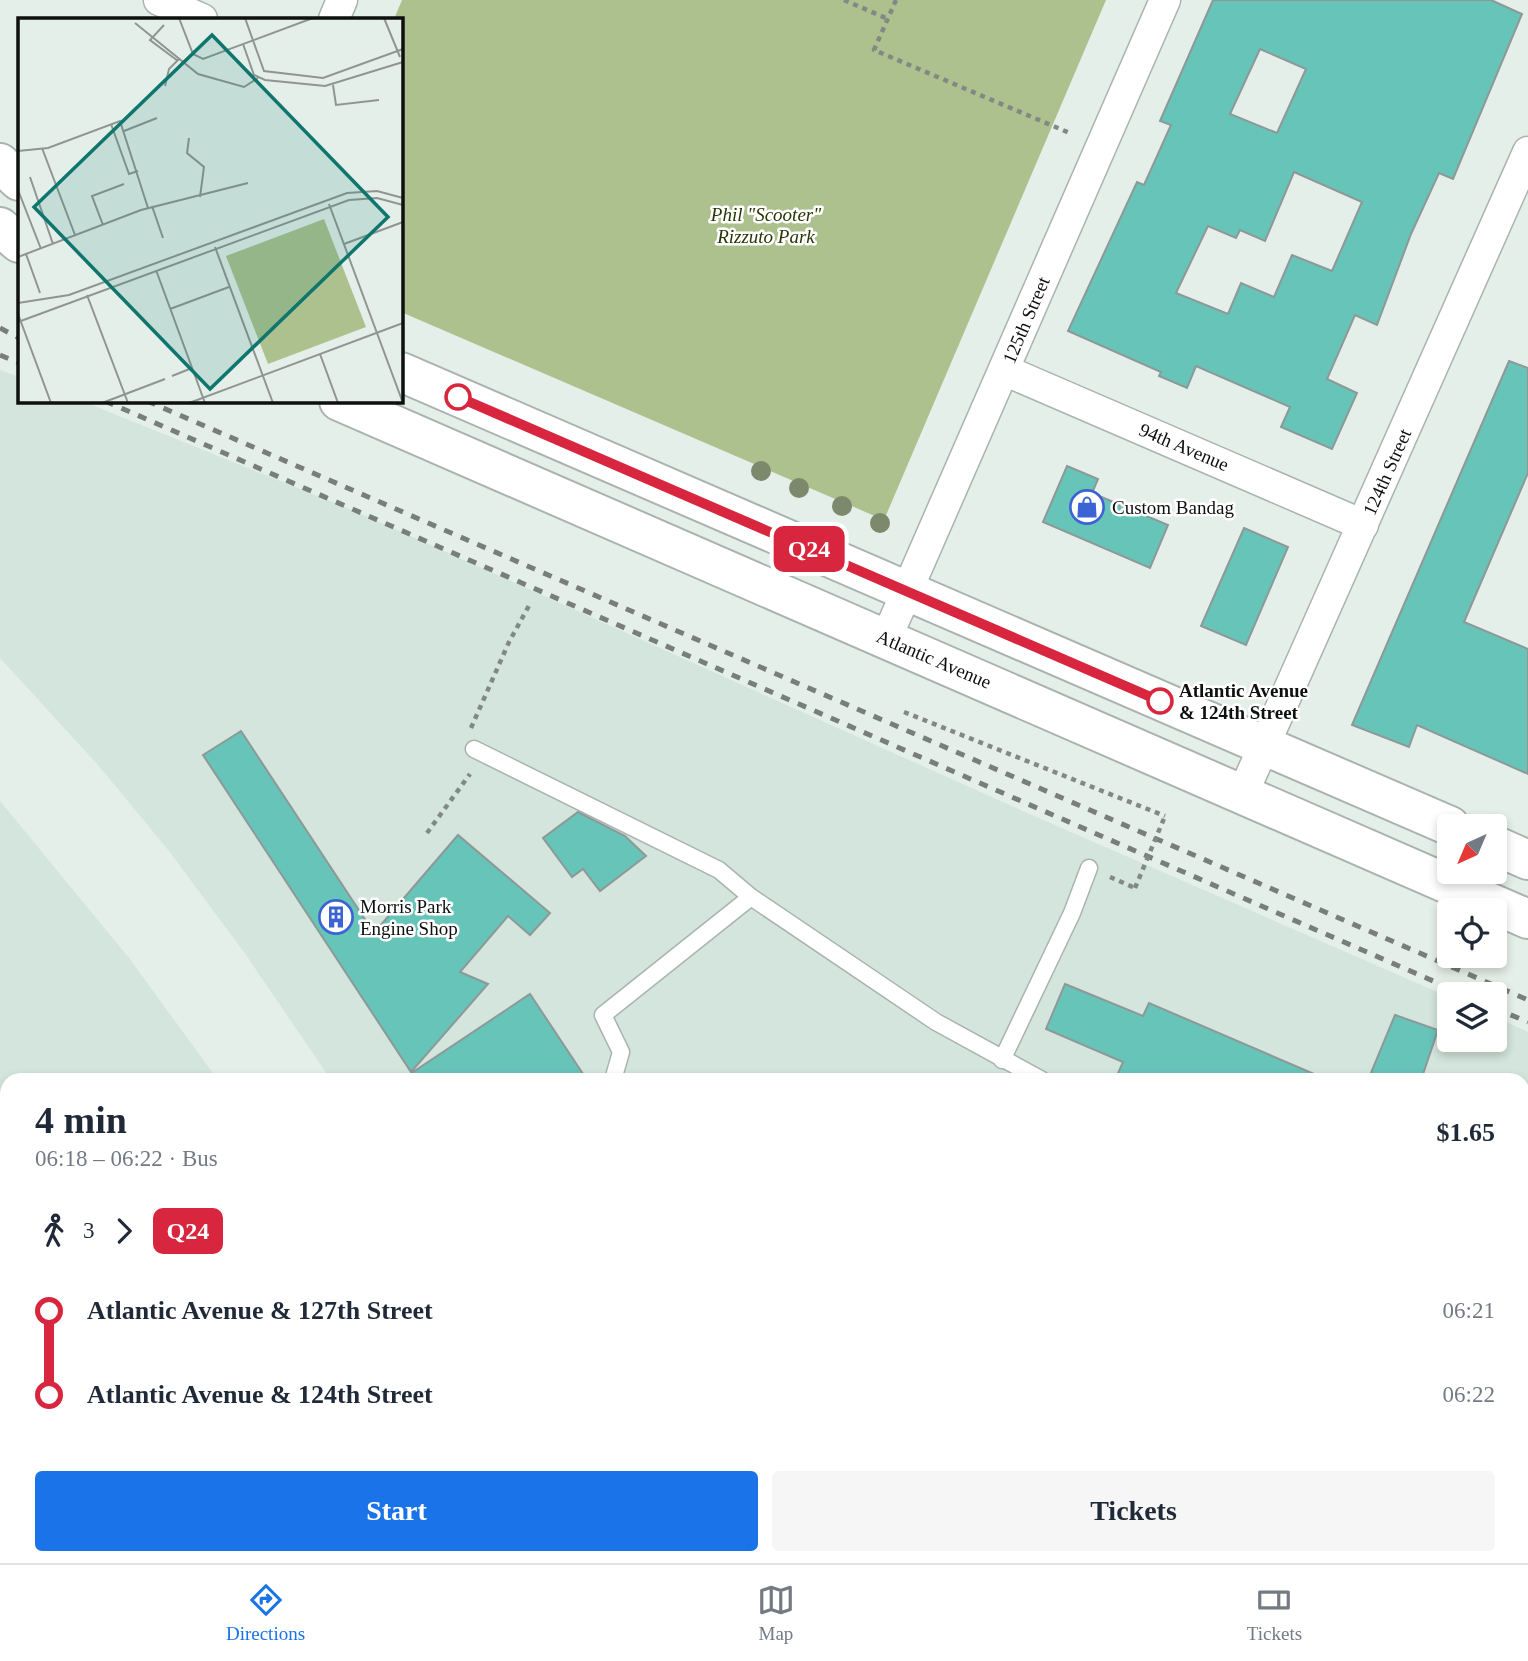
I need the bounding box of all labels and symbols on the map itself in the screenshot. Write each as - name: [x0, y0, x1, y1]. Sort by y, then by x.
- inset map: [18, 18, 402, 402]
- park label: Phil "Scooter" Rizzuto Park: [710, 204, 822, 247]
- street label: 125th Street: [998, 273, 1054, 367]
- unlabelled marker: [445, 384, 471, 410]
- street label: 94th Avenue: [1136, 419, 1232, 475]
- street label: 124th Street: [1359, 425, 1416, 518]
- shop icon: Custom Bandag: [1068, 488, 1106, 526]
- place label: Custom Bandag: [1112, 497, 1234, 518]
- line badge: Q24: [769, 526, 849, 572]
- street label: Atlantic Avenue: [873, 625, 995, 693]
- place label: Atlantic Avenue & 124th Street: [1179, 680, 1308, 723]
- marker: Atlantic Avenue & 124th Street: [1147, 688, 1173, 714]
- north arrow: [1437, 814, 1507, 884]
- place label: Morris Park Engine Shop: [360, 896, 458, 939]
- building icon: Morris Park Engine Shop: [317, 898, 355, 936]

